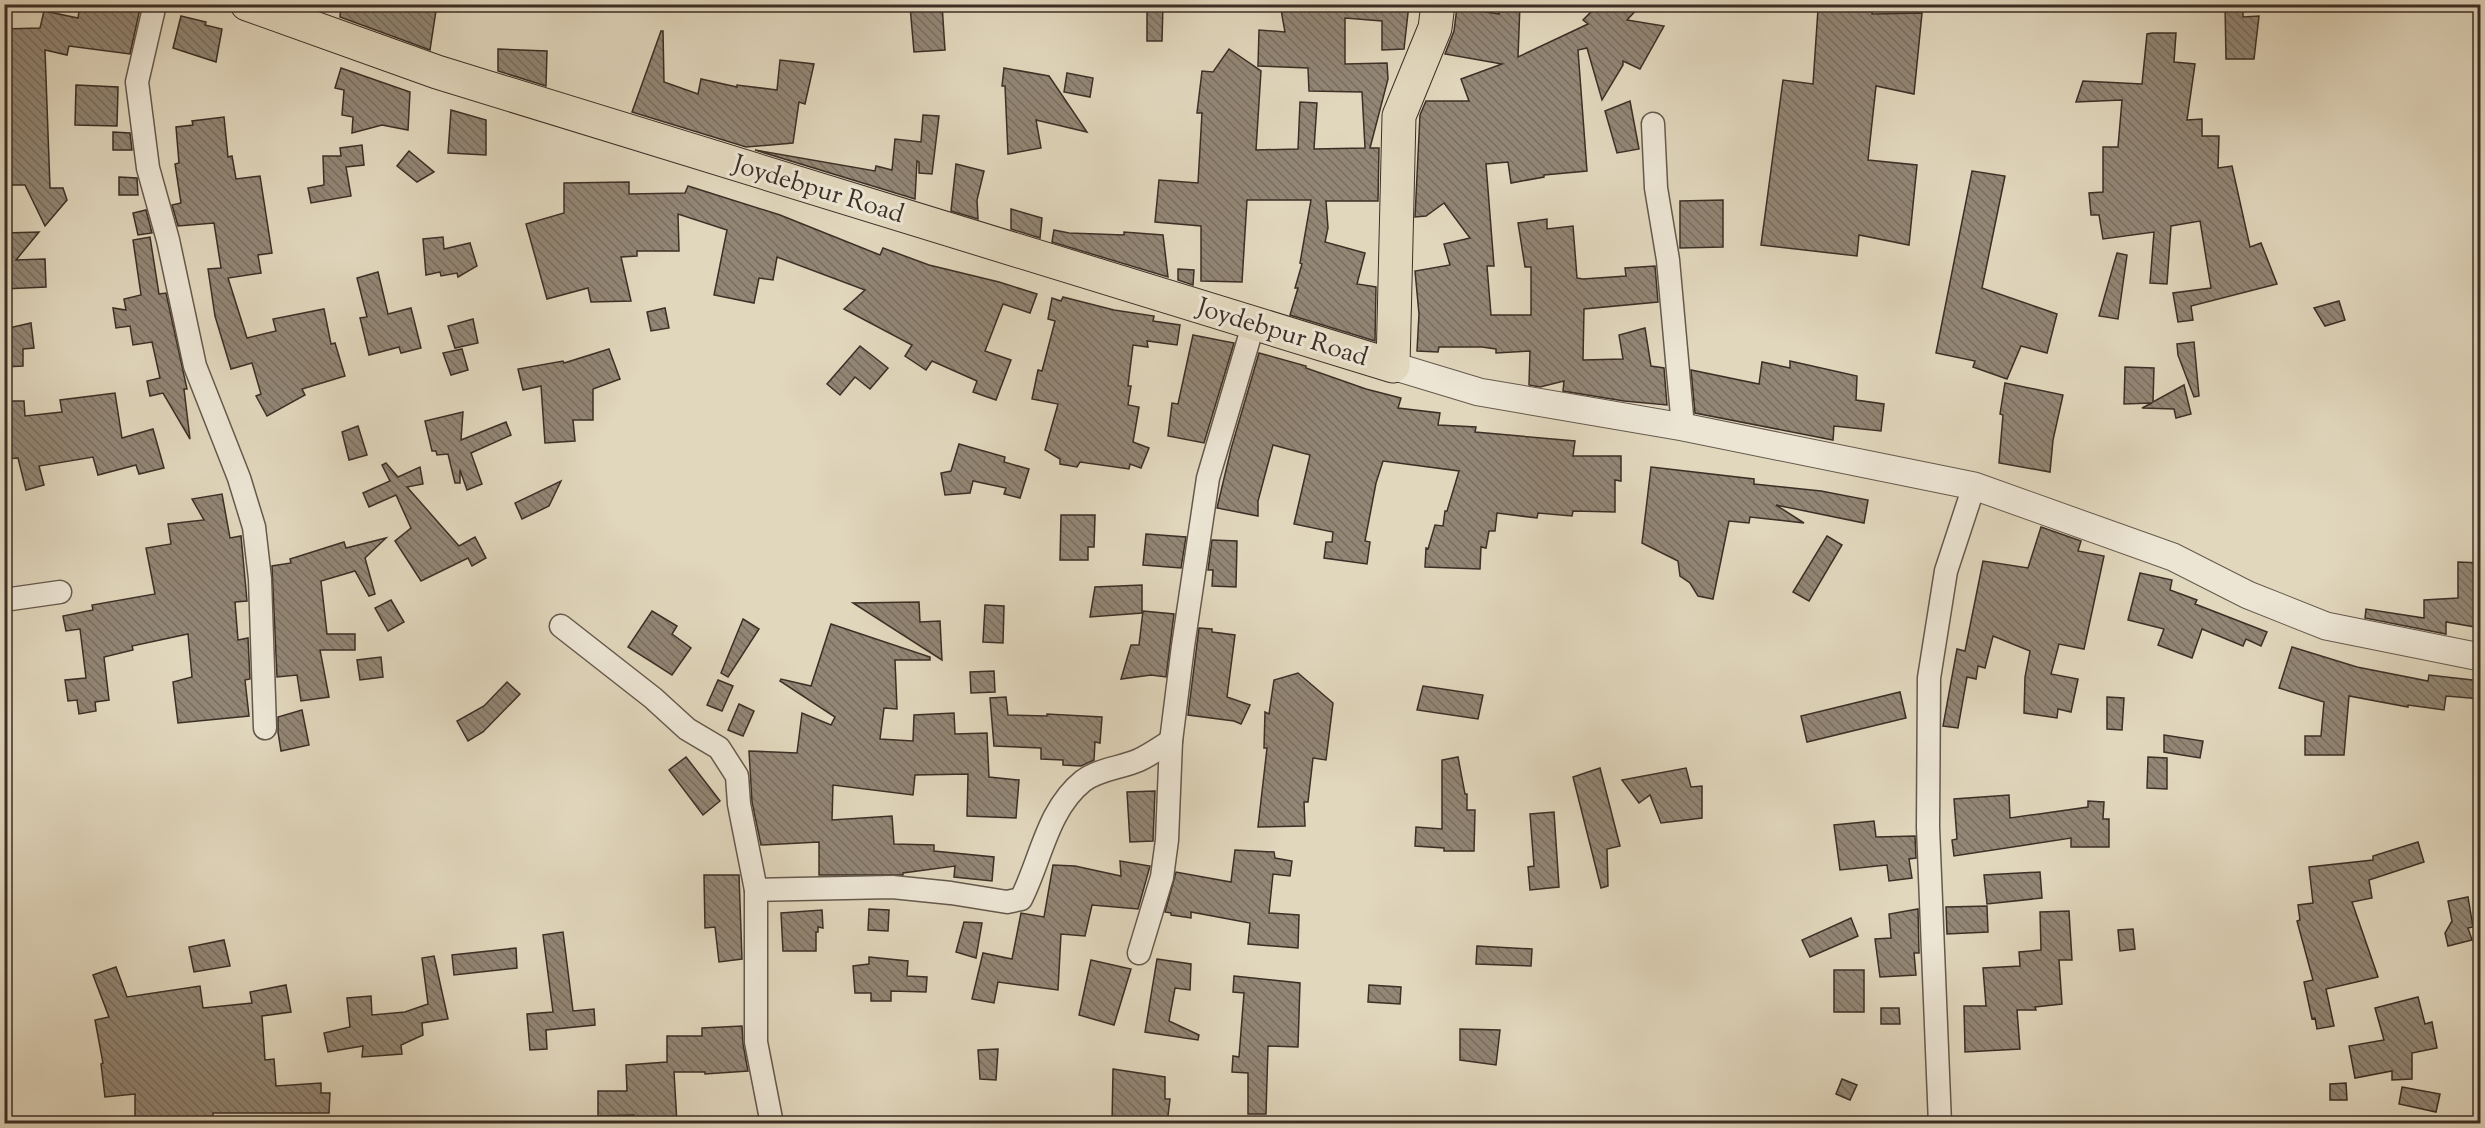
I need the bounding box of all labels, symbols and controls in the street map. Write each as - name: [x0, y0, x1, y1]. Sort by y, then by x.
- street label: Joydebpur Road: [726, 146, 909, 234]
- street label: Joydebpur Road: [1190, 289, 1373, 377]

